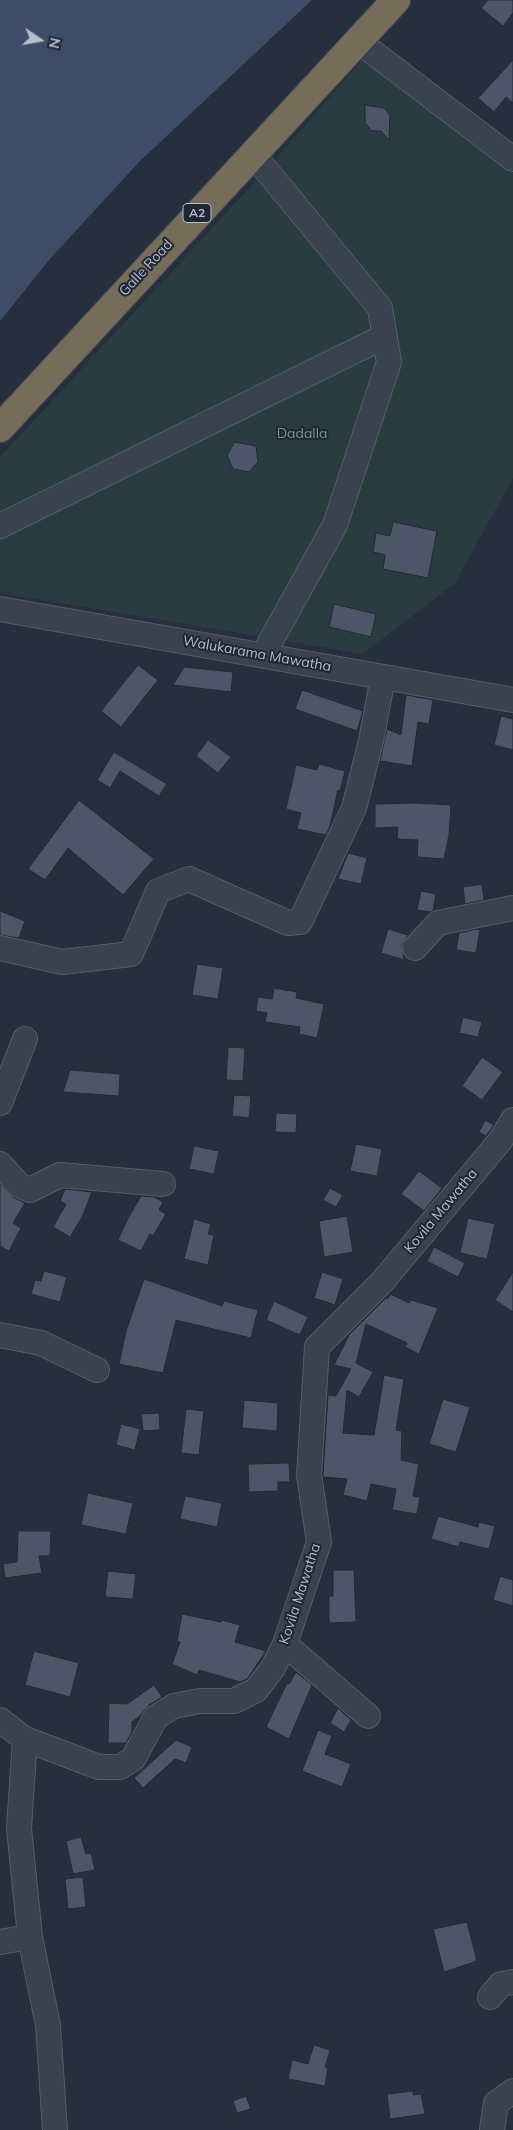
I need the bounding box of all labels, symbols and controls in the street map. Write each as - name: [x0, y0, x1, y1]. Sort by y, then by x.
- north arrow: [15, 15, 65, 65]
- text: N: [45, 36, 65, 50]
- road number: A2: [183, 204, 211, 222]
- street label: Galle Road: [116, 236, 176, 300]
- park label: Dadalla: [277, 426, 327, 442]
- street label: Walukarama Mawatha: [182, 633, 332, 675]
- street label: Kovila Mawatha: [401, 1165, 481, 1257]
- street label: Kovila Mawatha: [276, 1541, 324, 1647]

